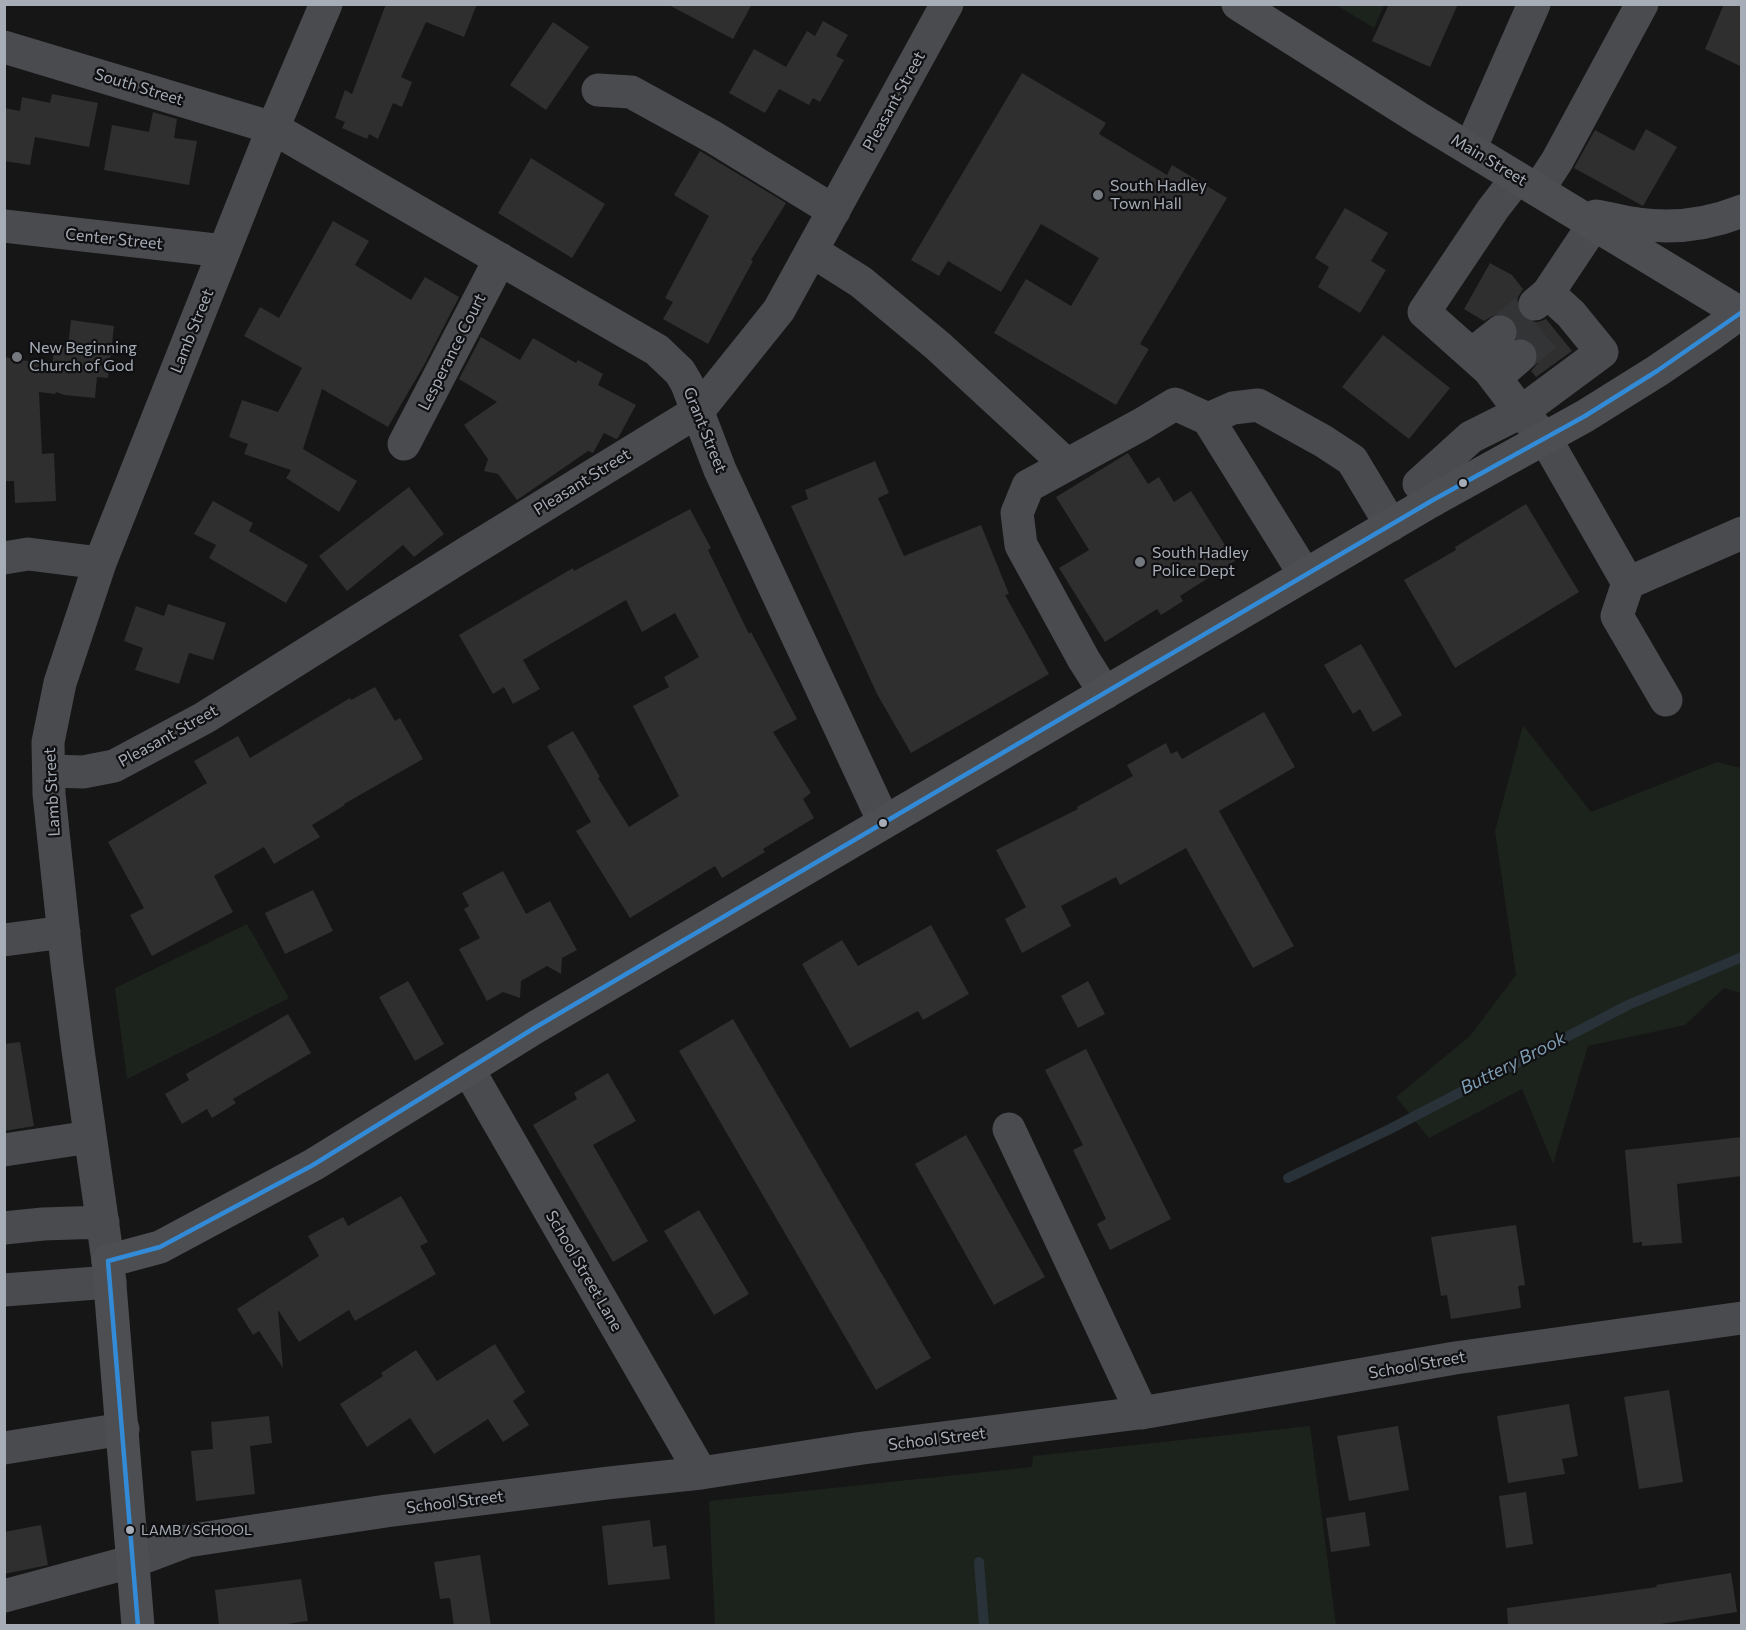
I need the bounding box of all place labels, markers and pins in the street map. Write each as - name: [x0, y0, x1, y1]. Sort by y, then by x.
- place label: South Hadley Town Hall: [1110, 176, 1207, 214]
- marker: South Hadley Town Hall: [1091, 188, 1105, 202]
- place label: New Beginning Church of God: [29, 338, 137, 376]
- marker: New Beginning Church of God: [10, 350, 24, 364]
- unlabelled marker: [1457, 477, 1469, 489]
- place label: South Hadley Police Dept: [1152, 543, 1249, 581]
- marker: South Hadley Police Dept: [1133, 555, 1147, 569]
- unlabelled marker: [877, 817, 889, 829]
- place label: LAMB / SCHOOL: [141, 1522, 252, 1538]
- marker: LAMB / SCHOOL: [124, 1524, 136, 1536]

